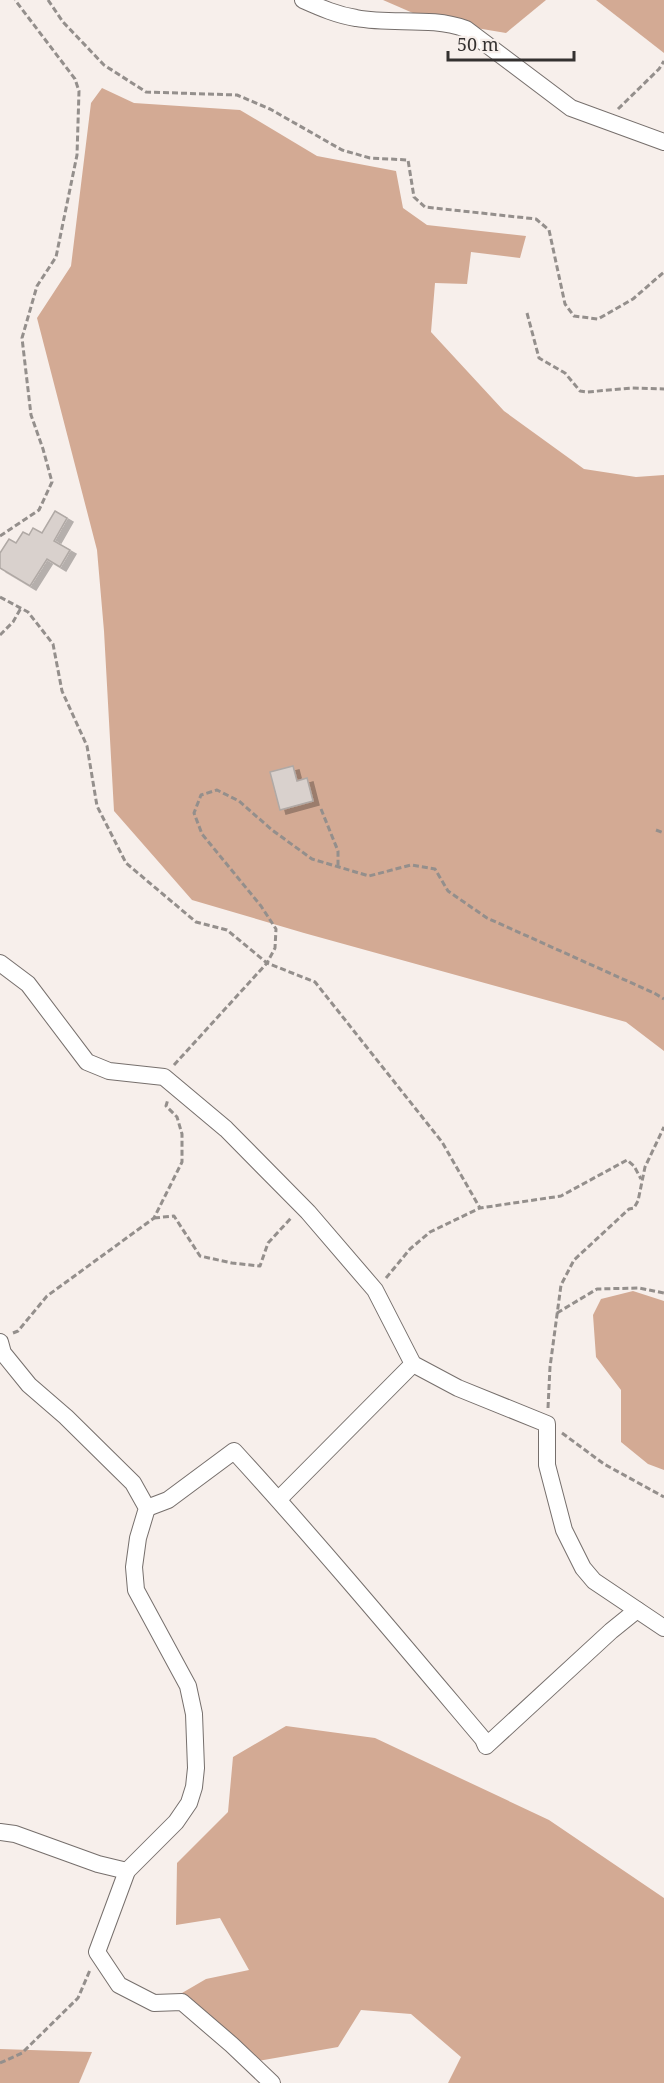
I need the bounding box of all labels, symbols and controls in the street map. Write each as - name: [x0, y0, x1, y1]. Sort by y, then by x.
- scale bar: [448, 24, 574, 62]
- text: 50 m: [457, 32, 499, 56]

